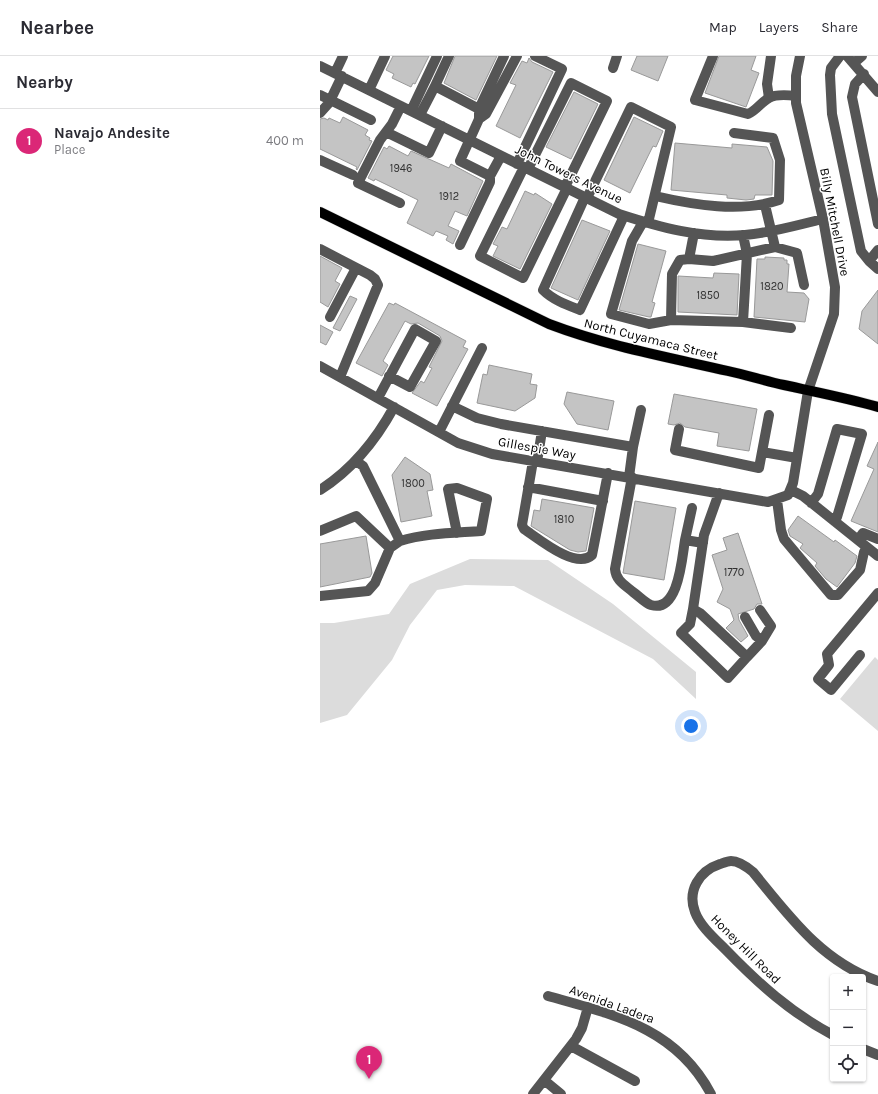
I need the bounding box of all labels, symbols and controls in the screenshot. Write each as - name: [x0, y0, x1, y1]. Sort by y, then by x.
- text: Nearbee: [20, 17, 94, 39]
- text: Map: [709, 19, 737, 36]
- text: Layers: [759, 19, 799, 36]
- text: Share: [821, 19, 858, 36]
- text: Nearby: [16, 72, 73, 92]
- text: Navajo Andesite: [54, 124, 170, 142]
- text: 1: [27, 133, 31, 148]
- text: 400 m: [266, 133, 304, 148]
- text: Place: [54, 142, 85, 157]
- street label: John Towers Avenue: [513, 142, 625, 207]
- house number: 1946: [390, 162, 412, 175]
- street label: Billy Mitchell Drive: [817, 167, 853, 278]
- house number: 1912: [439, 190, 459, 203]
- house number: 1820: [760, 280, 784, 293]
- house number: 1850: [696, 289, 720, 302]
- street label: North Cuyamaca Street: [582, 315, 720, 363]
- street label: Gillespie Way: [497, 434, 577, 462]
- house number: 1800: [401, 477, 425, 490]
- house number: 1810: [554, 513, 574, 526]
- house number: 1770: [724, 566, 744, 579]
- your location: [681, 716, 701, 736]
- street label: Honey Hill Road: [708, 911, 784, 987]
- map controls: [830, 974, 866, 1082]
- button: +: [830, 974, 866, 1010]
- street label: Avenida Ladera: [567, 982, 657, 1026]
- button: −: [830, 1010, 866, 1046]
- pin: 1: [356, 1046, 382, 1079]
- button: locate: [830, 1046, 866, 1082]

